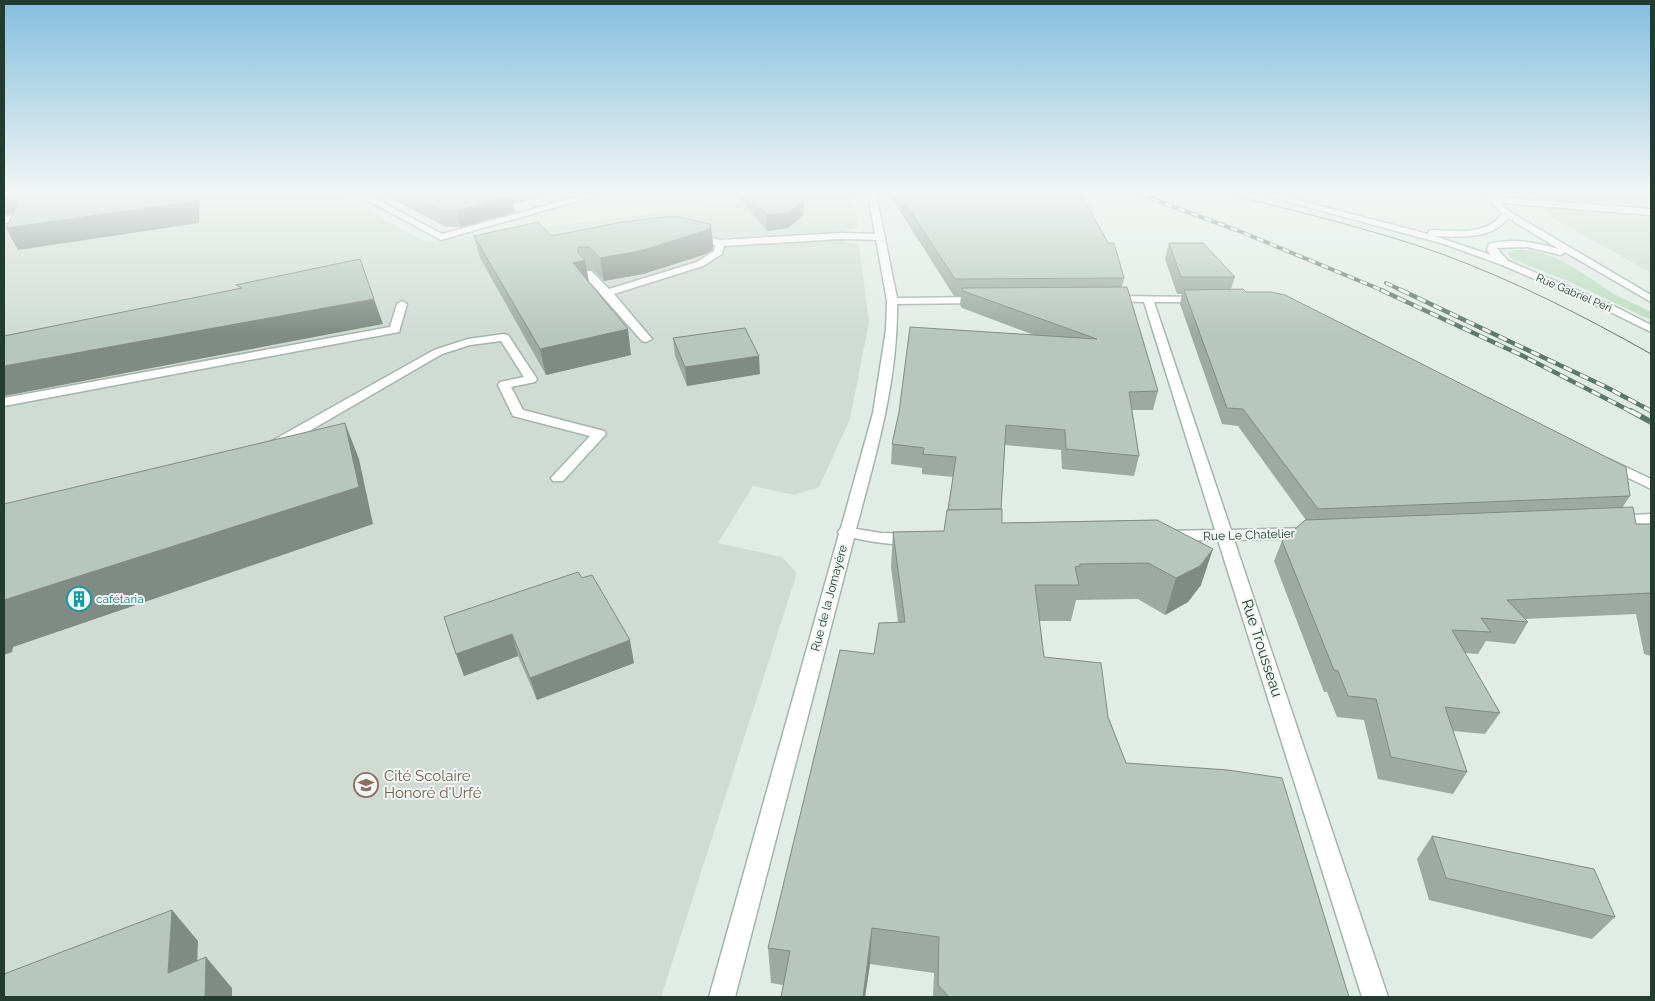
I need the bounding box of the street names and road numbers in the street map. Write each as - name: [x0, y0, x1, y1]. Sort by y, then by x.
- street label: Rue Gabriel Péri: [1534, 271, 1614, 315]
- street label: Rue Le Chatelier: [1203, 526, 1296, 544]
- street label: Rue de la Jomayère: [808, 543, 850, 653]
- street label: Rue Trousseau: [1238, 597, 1286, 699]

